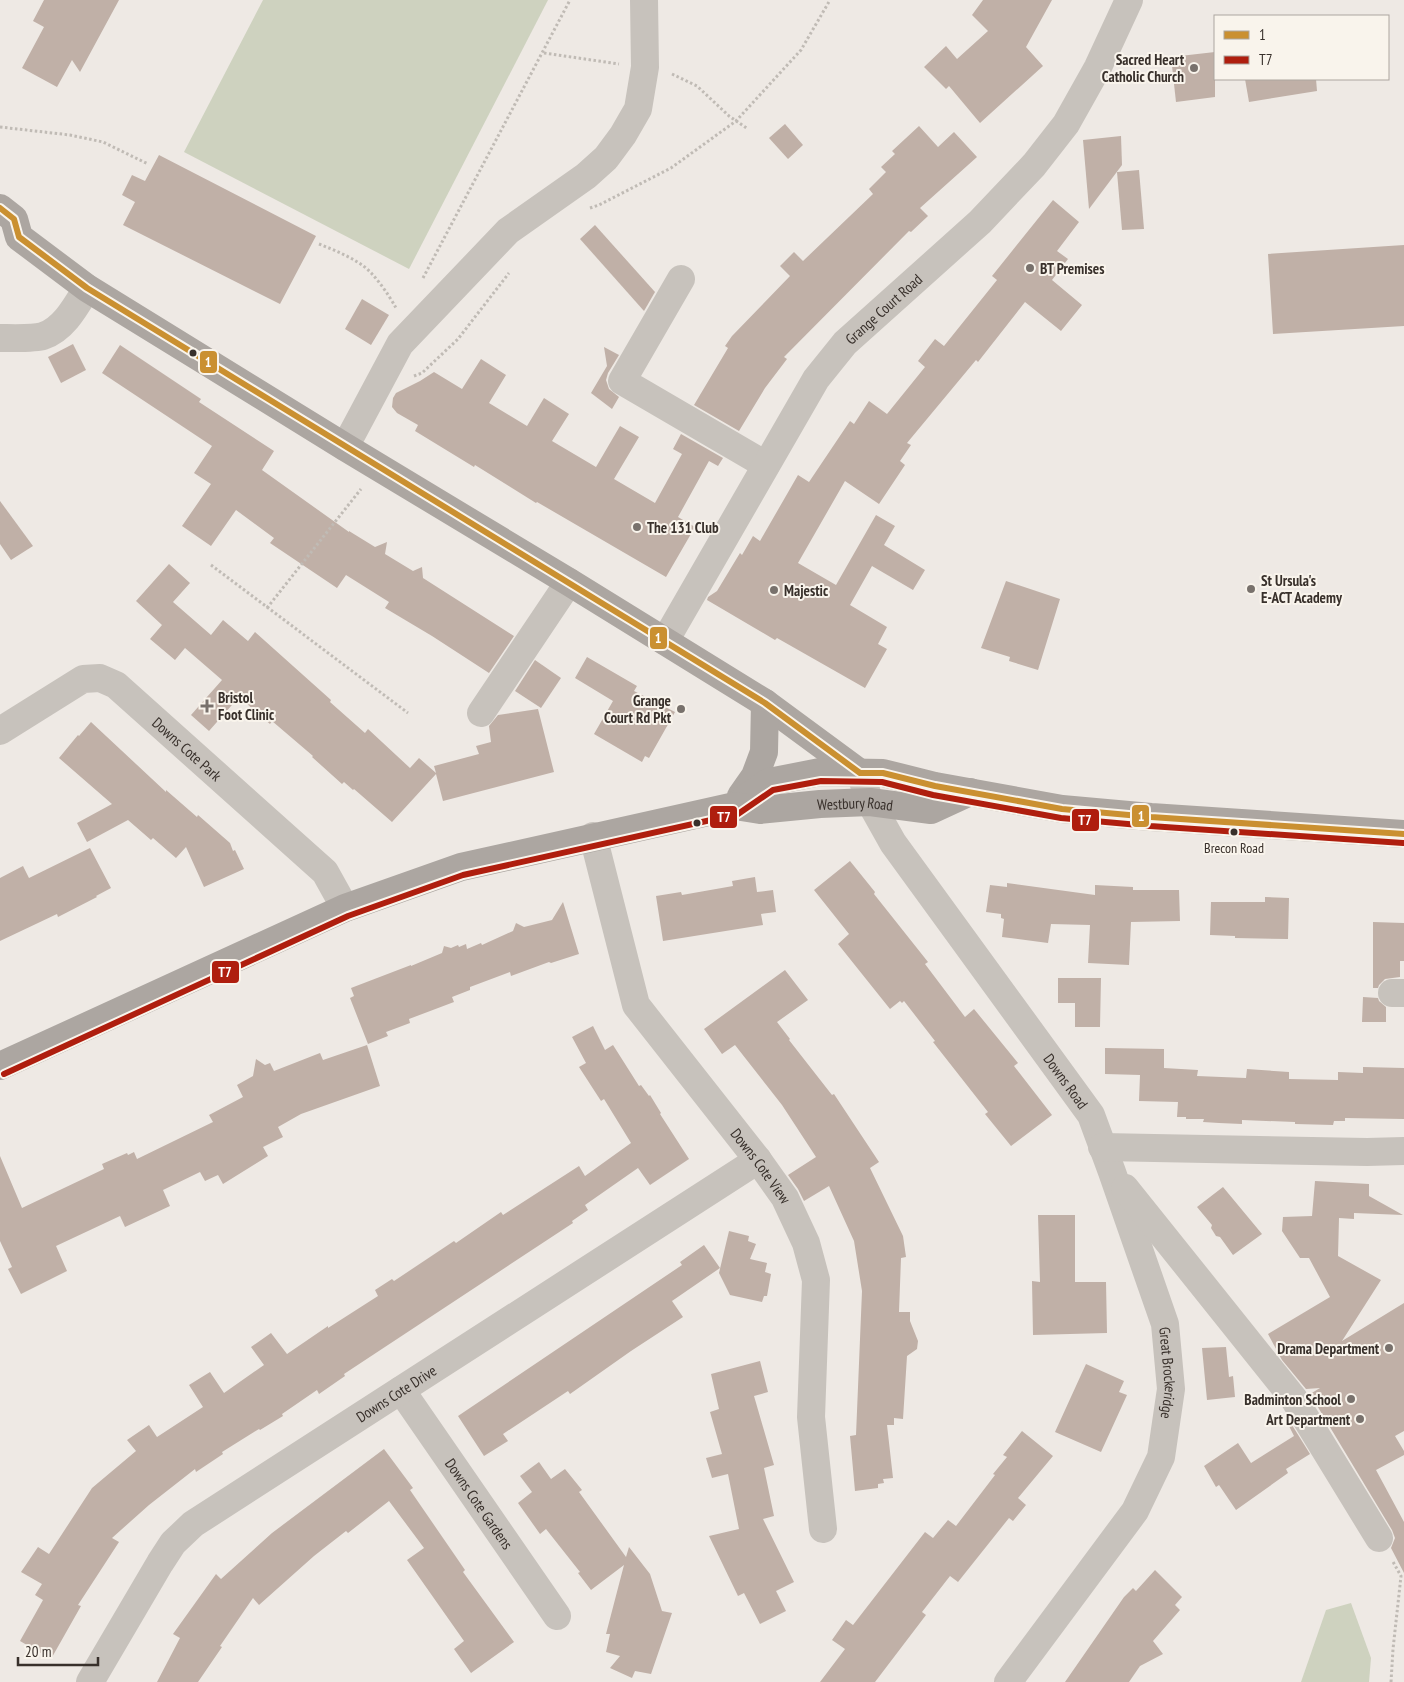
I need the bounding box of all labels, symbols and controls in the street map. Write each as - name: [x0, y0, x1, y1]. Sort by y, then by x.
- legend: [1214, 15, 1389, 80]
- text: 1: [1259, 25, 1266, 44]
- place label: Sacred Heart Catholic Church: [1102, 50, 1185, 86]
- text: T7: [1259, 50, 1272, 69]
- marker: Sacred Heart Catholic Church: [1188, 62, 1200, 74]
- place label: BT Premises: [1040, 259, 1105, 278]
- marker: BT Premises: [1024, 262, 1036, 274]
- street label: Grange Court Road: [841, 269, 926, 348]
- unlabelled marker: [188, 348, 198, 358]
- line badge: 1: [199, 350, 218, 374]
- text: 1: [205, 353, 211, 371]
- place label: The 131 Club: [647, 518, 719, 537]
- marker: The 131 Club: [631, 521, 643, 533]
- place label: St Ursula's E-ACT Academy: [1261, 571, 1343, 607]
- place label: Majestic: [784, 581, 829, 600]
- marker: St Ursula's E-ACT Academy: [1245, 583, 1257, 595]
- marker: Majestic: [768, 584, 780, 596]
- line badge: 1: [649, 626, 668, 650]
- text: 1: [655, 629, 661, 647]
- place label: Bristol Foot Clinic: [218, 688, 275, 724]
- place label: Grange Court Rd Pkt: [604, 691, 672, 727]
- marker: Bristol Foot Clinic: [200, 699, 214, 713]
- marker: Grange Court Rd Pkt: [675, 703, 687, 715]
- street label: Downs Cote Park: [149, 713, 226, 785]
- street label: Westbury Road: [817, 792, 894, 814]
- line badge: 1: [1131, 804, 1150, 828]
- line badge: T7: [709, 805, 738, 829]
- text: 1: [1138, 807, 1144, 825]
- text: T7: [717, 808, 731, 826]
- line badge: T7: [1071, 808, 1100, 832]
- text: T7: [1078, 811, 1092, 829]
- unlabelled marker: [692, 818, 702, 828]
- marker: Brecon Road: [1229, 827, 1239, 837]
- place label: Brecon Road: [1204, 839, 1264, 857]
- line badge: T7: [211, 960, 240, 984]
- text: T7: [218, 963, 232, 981]
- street label: Downs Road: [1040, 1050, 1093, 1112]
- street label: Downs Cote View: [727, 1124, 795, 1207]
- street label: Great Brockeridge: [1156, 1326, 1181, 1420]
- place label: Drama Department: [1277, 1339, 1380, 1358]
- marker: Drama Department: [1383, 1342, 1395, 1354]
- street label: Downs Cote Drive: [352, 1360, 440, 1426]
- place label: Badminton School: [1244, 1390, 1341, 1409]
- marker: Badminton School: [1345, 1393, 1357, 1405]
- place label: Art Department: [1265, 1410, 1351, 1429]
- marker: Art Department: [1354, 1413, 1366, 1425]
- street label: Downs Cote Gardens: [441, 1454, 517, 1553]
- scale bar: [18, 1634, 98, 1666]
- text: 20 m: [25, 1642, 51, 1661]

